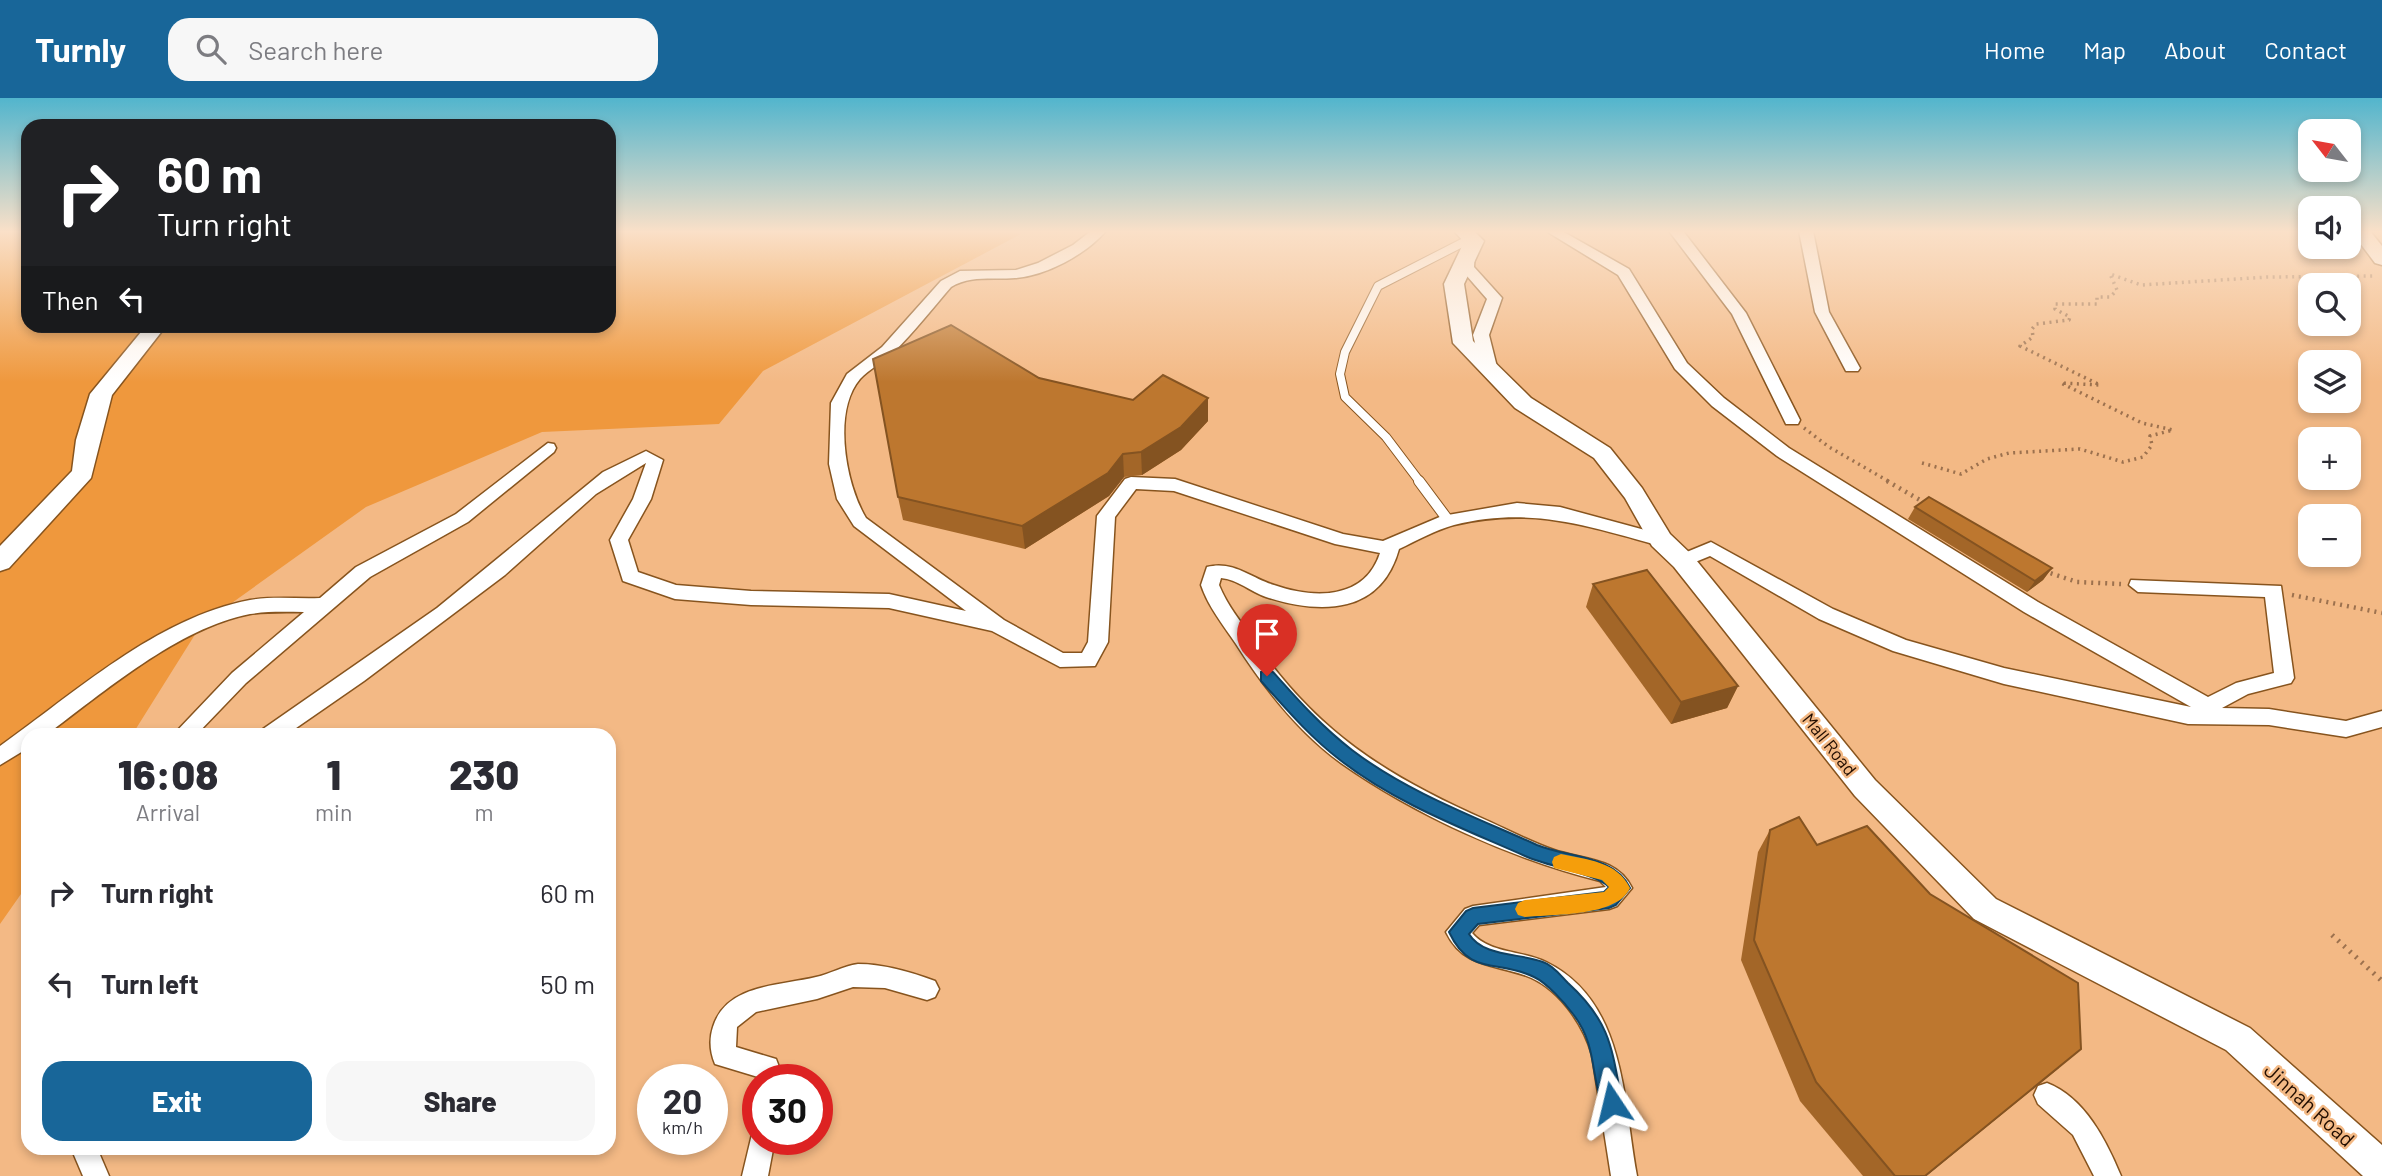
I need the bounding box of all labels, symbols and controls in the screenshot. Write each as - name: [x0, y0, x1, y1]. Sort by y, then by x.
- search box: [168, 18, 658, 81]
- text: Turnly: [35, 29, 126, 69]
- icon: search: [192, 30, 230, 68]
- text: Search here: [248, 34, 383, 65]
- text: Home: [1984, 35, 2045, 64]
- text: Map: [2083, 35, 2126, 64]
- text: About: [2164, 35, 2226, 64]
- text: Contact: [2264, 35, 2347, 64]
- north arrow: [2298, 119, 2361, 182]
- map controls: [2298, 119, 2361, 567]
- text: 60 m: [157, 144, 262, 203]
- icon: right: [42, 147, 133, 238]
- button: sound: [2298, 196, 2361, 259]
- text: Turn right: [157, 204, 292, 242]
- button: search: [2298, 273, 2361, 336]
- icon: left: [113, 280, 151, 318]
- text: Then: [42, 284, 99, 315]
- button: layers: [2298, 350, 2361, 413]
- button: +: [2298, 427, 2361, 490]
- button: −: [2298, 504, 2361, 567]
- pin: [1237, 604, 1297, 676]
- icon: arrive: [1248, 615, 1286, 653]
- street label: Mall Road: [1798, 708, 1862, 780]
- text: 16:08: [118, 748, 218, 798]
- text: 1: [326, 748, 341, 798]
- text: 230: [449, 748, 519, 798]
- text: Arrival: [136, 798, 200, 826]
- text: min: [315, 798, 352, 826]
- text: m: [475, 798, 494, 826]
- icon: right: [42, 874, 80, 912]
- text: Turn right: [101, 877, 214, 908]
- text: 60 m: [540, 877, 595, 908]
- icon: left: [42, 965, 80, 1003]
- text: Turn left: [101, 968, 199, 999]
- text: 50 m: [540, 968, 595, 999]
- street label: Jinnah Road: [2260, 1057, 2360, 1151]
- button: Exit: [42, 1061, 312, 1141]
- button: Share: [326, 1061, 595, 1141]
- speed limit sign: 30: [742, 1064, 833, 1155]
- position arrow: [1575, 1066, 1649, 1140]
- text: 20: [663, 1079, 702, 1121]
- text: km/h: [662, 1116, 703, 1138]

